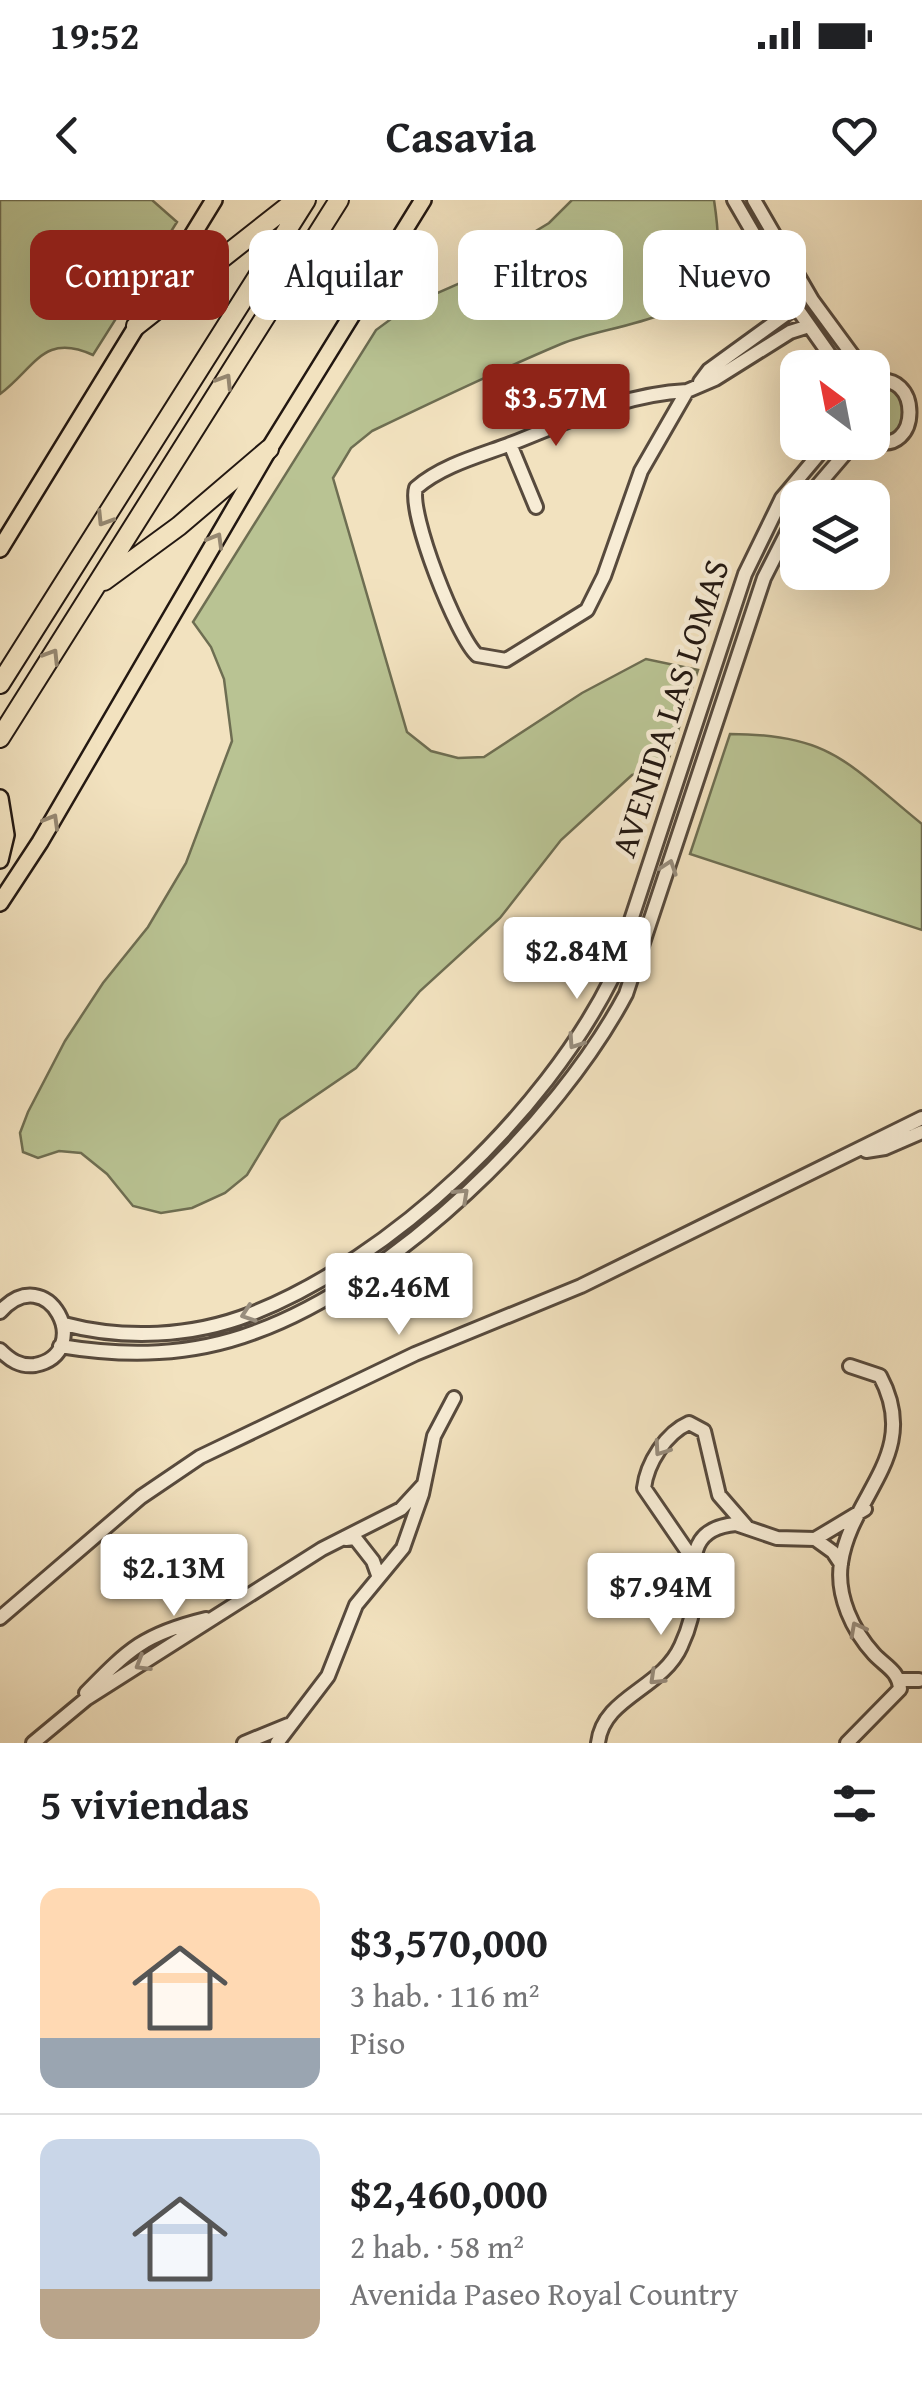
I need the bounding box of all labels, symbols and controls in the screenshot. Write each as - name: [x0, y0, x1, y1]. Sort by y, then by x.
- text: 19:52: [50, 7, 140, 63]
- text: Casavia: [386, 103, 536, 168]
- icon: back: [40, 108, 95, 163]
- icon: heart: [827, 108, 882, 163]
- chip: Comprar: [30, 230, 229, 320]
- chip: Alquilar: [249, 230, 438, 320]
- chip: Filtros: [458, 230, 623, 320]
- chip: Nuevo: [643, 230, 806, 320]
- north arrow: [780, 350, 890, 460]
- map controls: [780, 350, 890, 590]
- pin: $3.57M: [475, 364, 637, 449]
- text: $3.57M: [505, 373, 607, 420]
- one-way arrow: [213, 374, 232, 392]
- button: layers: [780, 480, 890, 590]
- one-way arrow: [97, 508, 116, 526]
- one-way arrow: [204, 533, 223, 551]
- street label: AVENIDA LAS LOMAS: [597, 552, 742, 863]
- one-way arrow: [40, 649, 59, 667]
- one-way arrow: [40, 814, 60, 832]
- one-way arrow: [657, 859, 678, 877]
- pin: $2.84M: [496, 917, 658, 1002]
- text: $2.84M: [526, 926, 628, 973]
- one-way arrow: [569, 1031, 587, 1050]
- one-way arrow: [450, 1189, 469, 1207]
- pin: $2.46M: [318, 1253, 480, 1338]
- text: $2.46M: [348, 1262, 450, 1309]
- one-way arrow: [241, 1302, 258, 1322]
- one-way arrow: [655, 1438, 673, 1456]
- pin: $2.13M: [93, 1534, 255, 1619]
- text: $2.13M: [123, 1543, 225, 1590]
- pin: $7.94M: [580, 1553, 742, 1638]
- text: $7.94M: [610, 1562, 712, 1609]
- one-way arrow: [850, 1621, 869, 1639]
- one-way arrow: [135, 1652, 153, 1671]
- one-way arrow: [649, 1666, 667, 1684]
- text: 5 viviendas: [40, 1773, 249, 1834]
- icon: filters: [827, 1776, 882, 1831]
- text: $3,570,000: [350, 1911, 548, 1972]
- icon: home: [120, 1928, 240, 2048]
- text: 3 hab. · 116 m²: [350, 1972, 539, 2019]
- text: Piso: [350, 2019, 405, 2066]
- text: $2,460,000: [350, 2162, 548, 2223]
- icon: home: [120, 2179, 240, 2299]
- text: 2 hab. · 58 m²: [350, 2223, 524, 2270]
- text: Avenida Paseo Royal Country: [350, 2270, 738, 2317]

